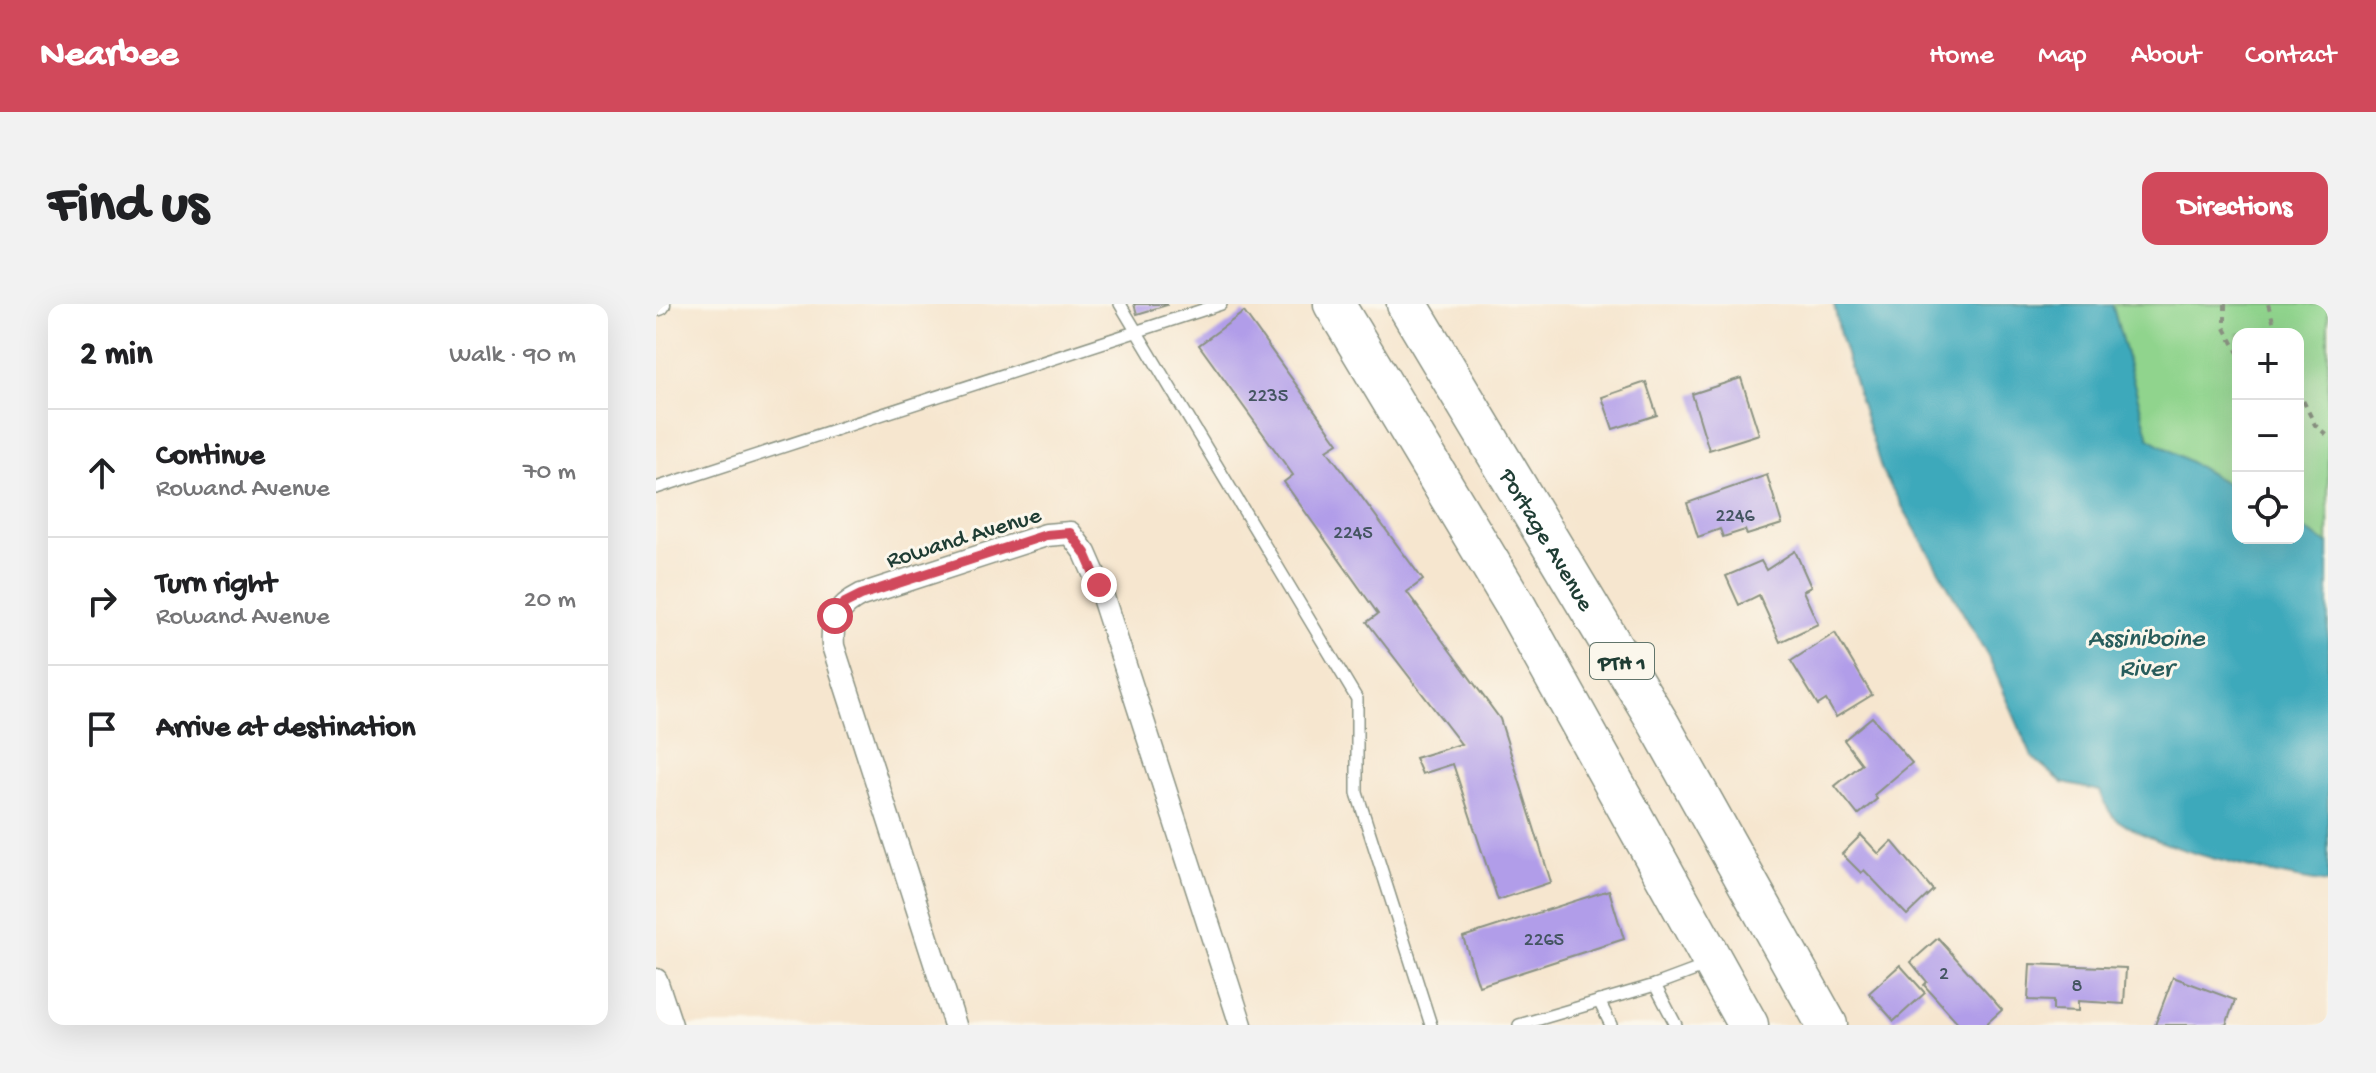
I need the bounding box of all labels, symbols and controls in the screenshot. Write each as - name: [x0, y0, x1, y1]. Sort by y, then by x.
- text: Nearbee: [40, 34, 178, 78]
- text: Home: [1929, 40, 1994, 73]
- text: Map: [2038, 40, 2087, 73]
- text: About: [2131, 40, 2201, 73]
- text: Contact: [2245, 40, 2336, 73]
- button: Directions: [2142, 172, 2328, 245]
- text: Find us: [48, 175, 208, 241]
- map controls: [2232, 328, 2304, 544]
- button: +: [2232, 328, 2304, 400]
- text: 2 min: [80, 336, 152, 376]
- text: Walk · 90 m: [449, 341, 576, 372]
- house number: 2235: [1248, 386, 1288, 409]
- button: −: [2232, 400, 2304, 472]
- text: Continue: [156, 440, 265, 475]
- icon: ahead: [80, 451, 124, 495]
- text: 70 m: [523, 458, 576, 489]
- street label: Portage Avenue: [1491, 463, 1599, 618]
- button: locate: [2232, 472, 2304, 544]
- text: Rowand Avenue: [156, 475, 330, 506]
- street label: Rowand Avenue: [883, 502, 1045, 577]
- house number: 2246: [1715, 506, 1755, 529]
- house number: 2245: [1333, 523, 1373, 546]
- route end: [1081, 567, 1117, 603]
- text: Turn right: [156, 568, 276, 603]
- icon: right: [80, 579, 124, 623]
- text: 20 m: [524, 586, 576, 617]
- route start: [817, 598, 853, 634]
- text: Rowand Avenue: [156, 603, 330, 634]
- water label: Assiniboine River: [2088, 625, 2206, 686]
- road number: PTH 1: [1590, 643, 1654, 679]
- icon: arrive: [80, 707, 124, 751]
- text: Arrive at destination: [156, 712, 416, 747]
- house number: 2265: [1524, 930, 1564, 953]
- house number: 2: [1939, 964, 1949, 987]
- house number: 8: [2072, 976, 2083, 999]

